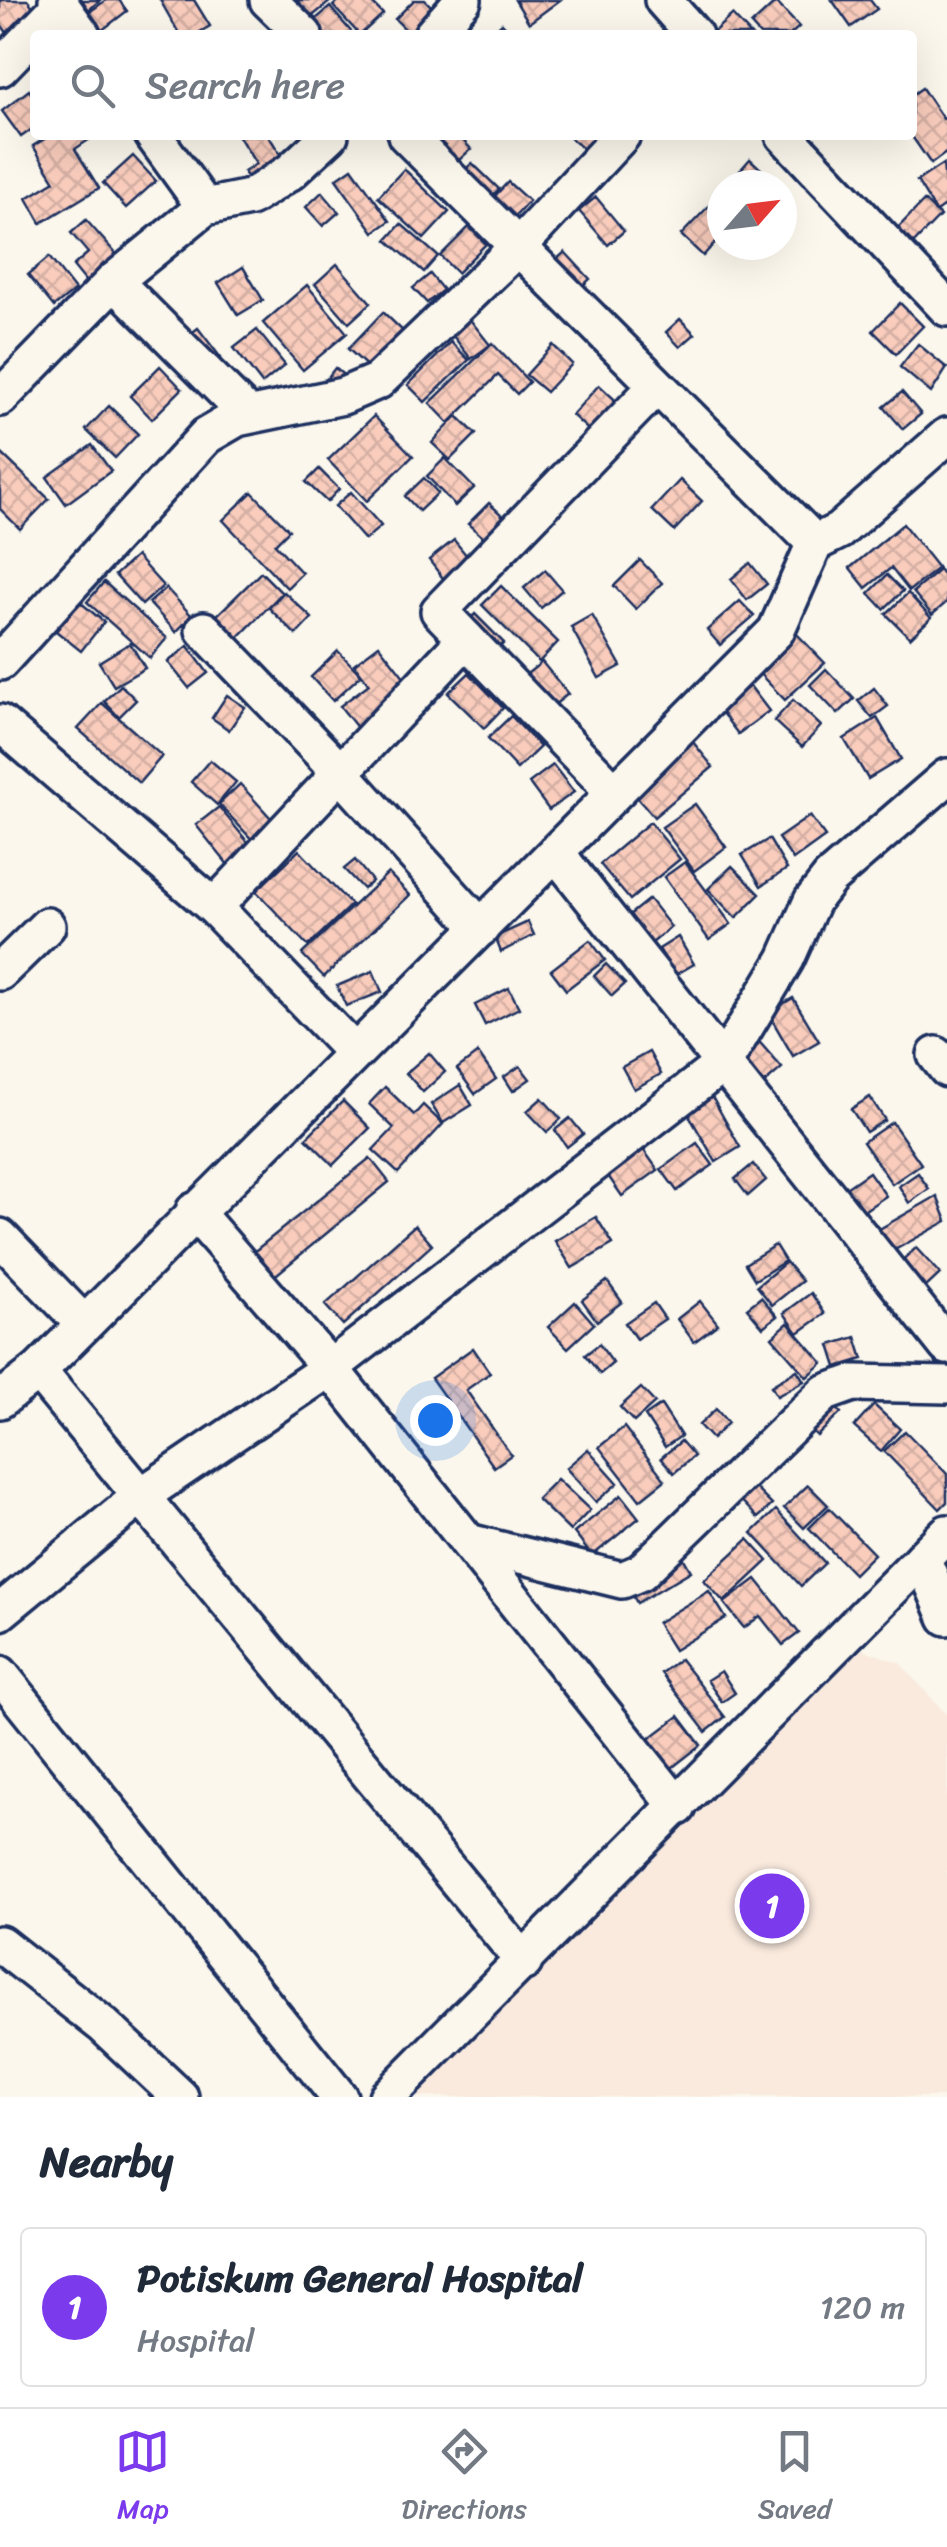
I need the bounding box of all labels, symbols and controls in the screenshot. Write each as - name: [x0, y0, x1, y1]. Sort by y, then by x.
- search box: [30, 30, 917, 140]
- text: Search here: [145, 52, 345, 119]
- icon: search: [65, 58, 120, 113]
- north arrow: [707, 170, 797, 260]
- your location: [410, 1395, 461, 1446]
- pin: 1: [740, 1868, 804, 1944]
- text: Nearby: [40, 2125, 173, 2199]
- text: Potiskum General Hospital: [137, 2245, 583, 2312]
- text: 1: [68, 2279, 81, 2336]
- text: 120 m: [820, 2279, 905, 2336]
- text: Hospital: [137, 2312, 254, 2369]
- tab: Map: [115, 2424, 170, 2533]
- tab: Directions: [401, 2424, 527, 2533]
- tab: Saved: [758, 2424, 832, 2533]

